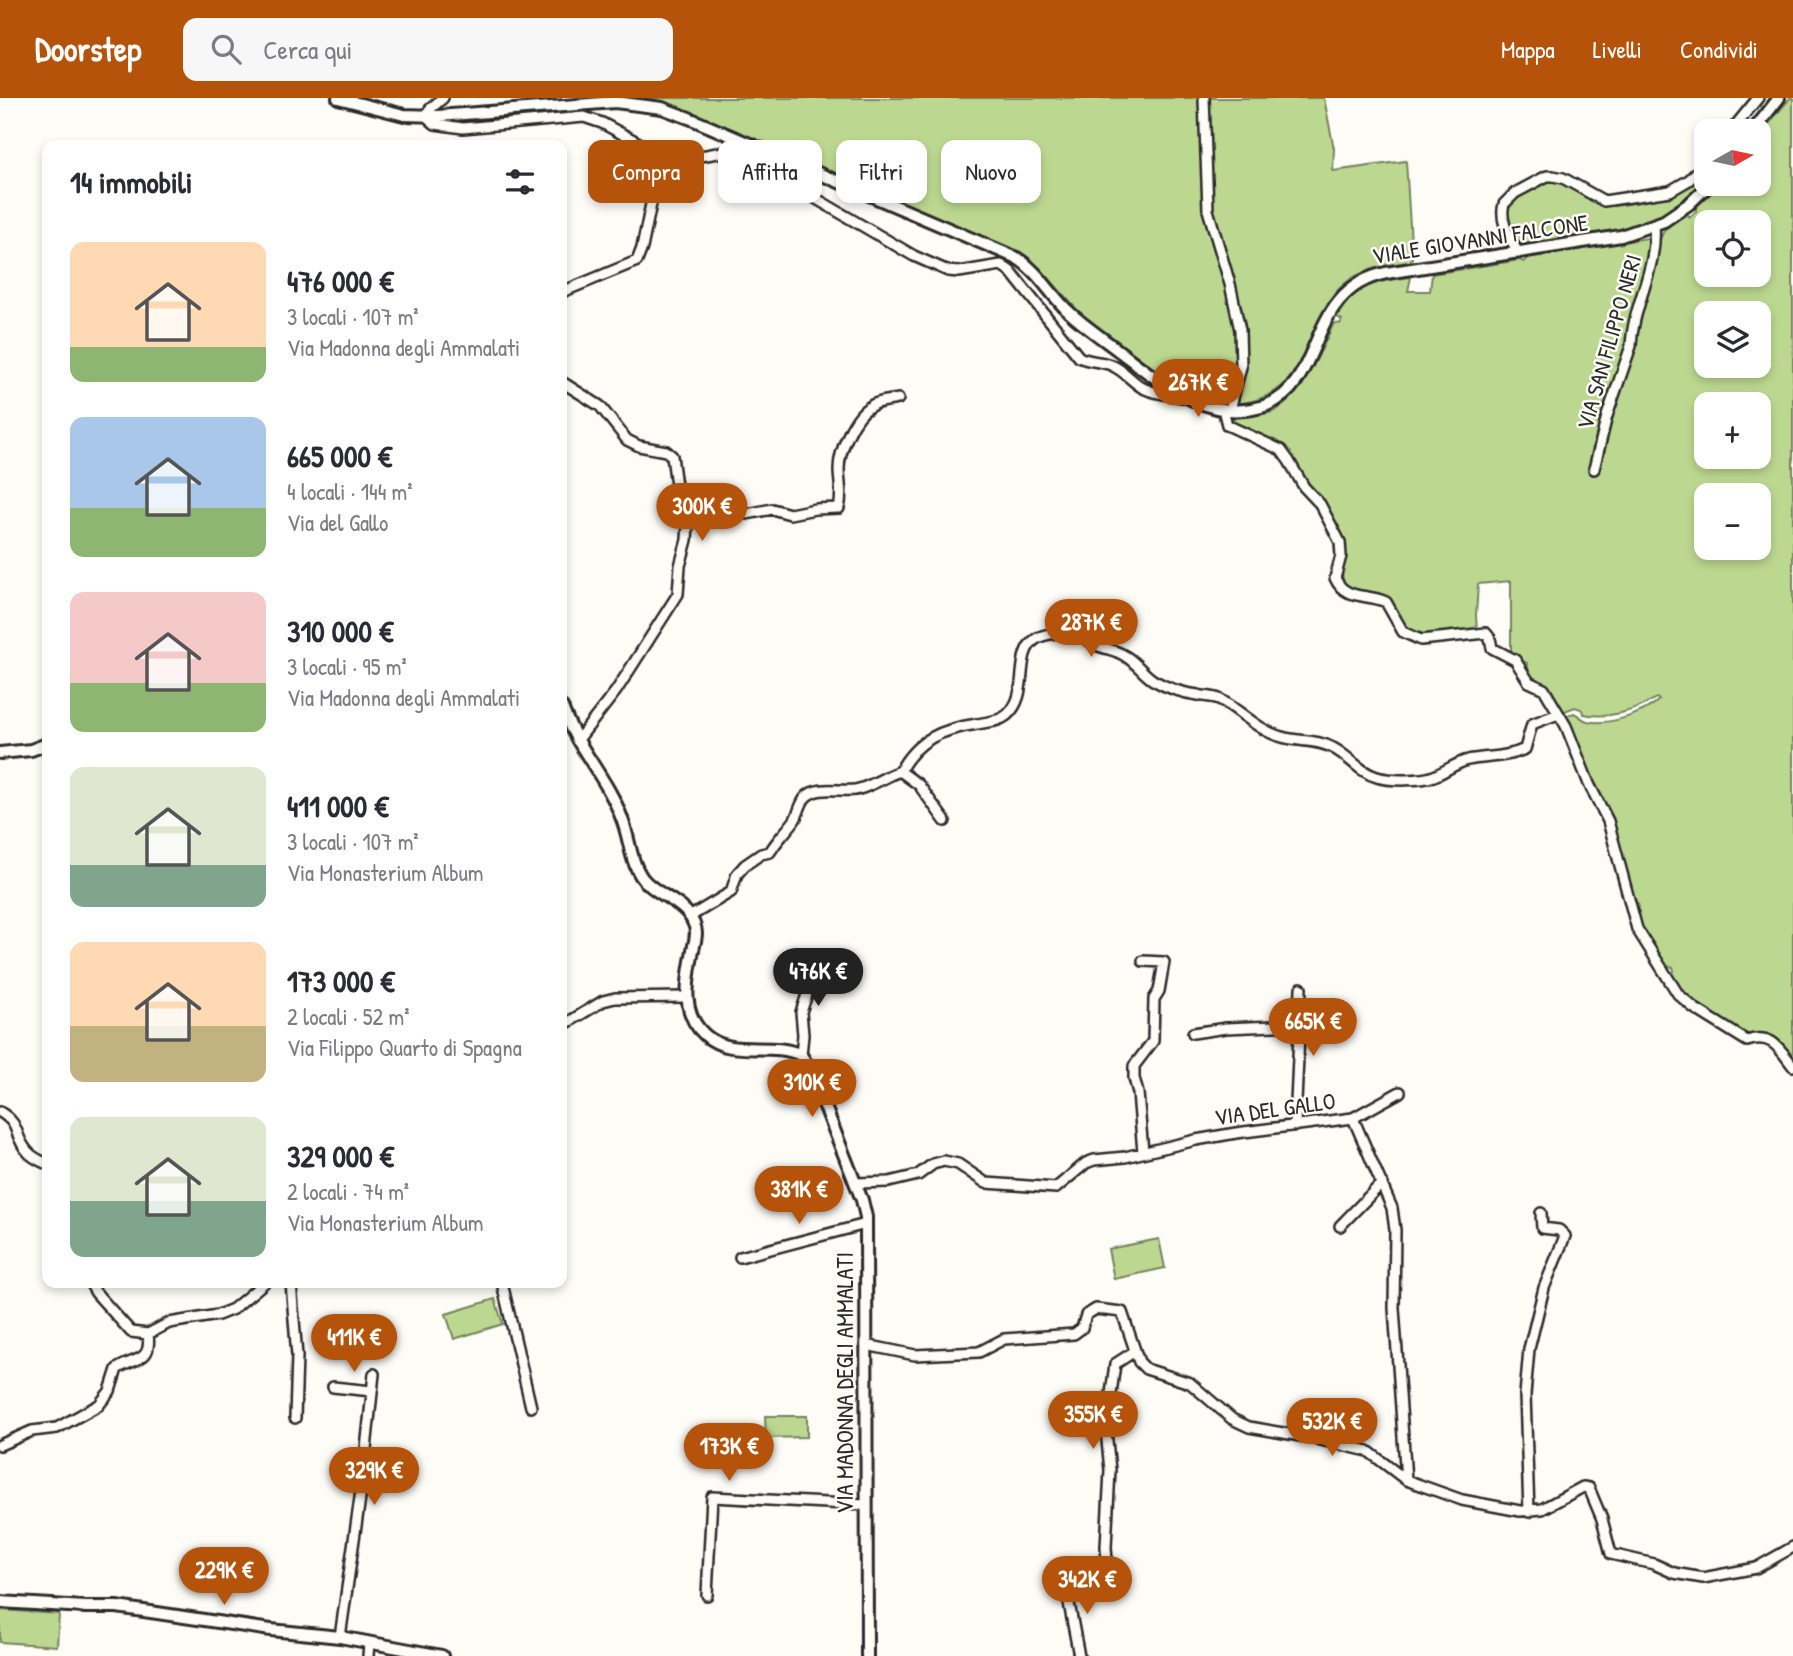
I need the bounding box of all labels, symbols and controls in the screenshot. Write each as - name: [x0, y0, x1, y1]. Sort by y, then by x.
- search box: [183, 18, 673, 81]
- text: Doorstep: [35, 27, 141, 71]
- icon: search: [207, 30, 245, 68]
- text: Cerca qui: [263, 32, 352, 67]
- text: Mappa: [1501, 33, 1555, 65]
- text: Livelli: [1593, 33, 1642, 65]
- text: Condividi: [1680, 33, 1758, 65]
- north arrow: [1694, 119, 1771, 196]
- map controls: [1694, 119, 1771, 560]
- chip: Compra: [588, 140, 704, 203]
- chip: Affitta: [718, 140, 822, 203]
- chip: Filtri: [836, 140, 927, 203]
- chip: Nuovo: [941, 140, 1041, 203]
- text: 14 immobili: [70, 162, 192, 202]
- icon: filters: [501, 163, 539, 201]
- street label: VIALE GIOVANNI FALCONE: [1370, 206, 1590, 271]
- button: locate: [1694, 210, 1771, 287]
- street label: VIA SAN FILIPPO NERI: [1569, 251, 1648, 433]
- text: 476 000 €: [287, 261, 394, 301]
- icon: home: [126, 270, 210, 354]
- text: 3 locali · 107 m²: [287, 301, 419, 332]
- button: layers: [1694, 301, 1771, 378]
- text: Via Madonna degli Ammalati: [287, 332, 520, 363]
- pin: 267K €: [1141, 360, 1255, 419]
- text: 267K €: [1168, 366, 1228, 397]
- button: +: [1694, 392, 1771, 469]
- text: 665 000 €: [287, 436, 392, 476]
- icon: home: [126, 445, 210, 529]
- text: 4 locali · 144 m²: [287, 476, 413, 507]
- button: −: [1694, 483, 1771, 560]
- pin: 300K €: [645, 484, 759, 543]
- text: 300K €: [672, 490, 732, 521]
- text: Via del Gallo: [287, 507, 388, 538]
- pin: 287K €: [1034, 600, 1148, 659]
- text: 287K €: [1061, 606, 1121, 637]
- text: 310 000 €: [287, 611, 393, 651]
- icon: home: [126, 620, 210, 704]
- text: 3 locali · 95 m²: [287, 651, 407, 682]
- text: Via Madonna degli Ammalati: [287, 682, 520, 713]
- text: 411 000 €: [287, 786, 389, 826]
- icon: home: [126, 795, 210, 879]
- text: 3 locali · 107 m²: [287, 826, 419, 857]
- text: Via Monasterium Album: [287, 857, 483, 888]
- pin: 476K €: [761, 948, 875, 1008]
- text: 476K €: [789, 955, 847, 986]
- text: 173 000 €: [287, 961, 395, 1001]
- icon: home: [126, 970, 210, 1054]
- pin: 665K €: [1256, 998, 1370, 1058]
- text: 2 locali · 52 m²: [287, 1001, 410, 1032]
- text: 665K €: [1285, 1005, 1341, 1036]
- text: Via Filippo Quarto di Spagna: [287, 1032, 522, 1063]
- pin: 310K €: [755, 1060, 869, 1119]
- text: 310K €: [783, 1066, 841, 1097]
- street label: VIA DEL GALLO: [1212, 1085, 1337, 1132]
- text: 329 000 €: [287, 1136, 394, 1176]
- icon: home: [126, 1145, 210, 1229]
- pin: 381K €: [742, 1166, 856, 1226]
- text: 381K €: [771, 1173, 828, 1204]
- text: 2 locali · 74 m²: [287, 1176, 409, 1207]
- text: Via Monasterium Album: [287, 1207, 483, 1238]
- street label: VIA MADONNA DEGLI AMMALATI: [829, 1252, 860, 1514]
- pin: 411K €: [297, 1314, 411, 1374]
- text: 411K €: [327, 1321, 381, 1352]
- pin: 355K €: [1036, 1392, 1150, 1451]
- text: 355K €: [1064, 1398, 1122, 1429]
- pin: 532K €: [1275, 1398, 1389, 1458]
- text: 532K €: [1302, 1405, 1362, 1436]
- pin: 173K €: [672, 1424, 786, 1483]
- text: 173K €: [700, 1430, 758, 1461]
- pin: 329K €: [317, 1448, 431, 1507]
- text: 329K €: [345, 1454, 403, 1485]
- pin: 229K €: [167, 1548, 281, 1607]
- text: 229K €: [195, 1554, 253, 1585]
- pin: 342K €: [1030, 1556, 1144, 1616]
- text: 342K €: [1058, 1563, 1116, 1594]

